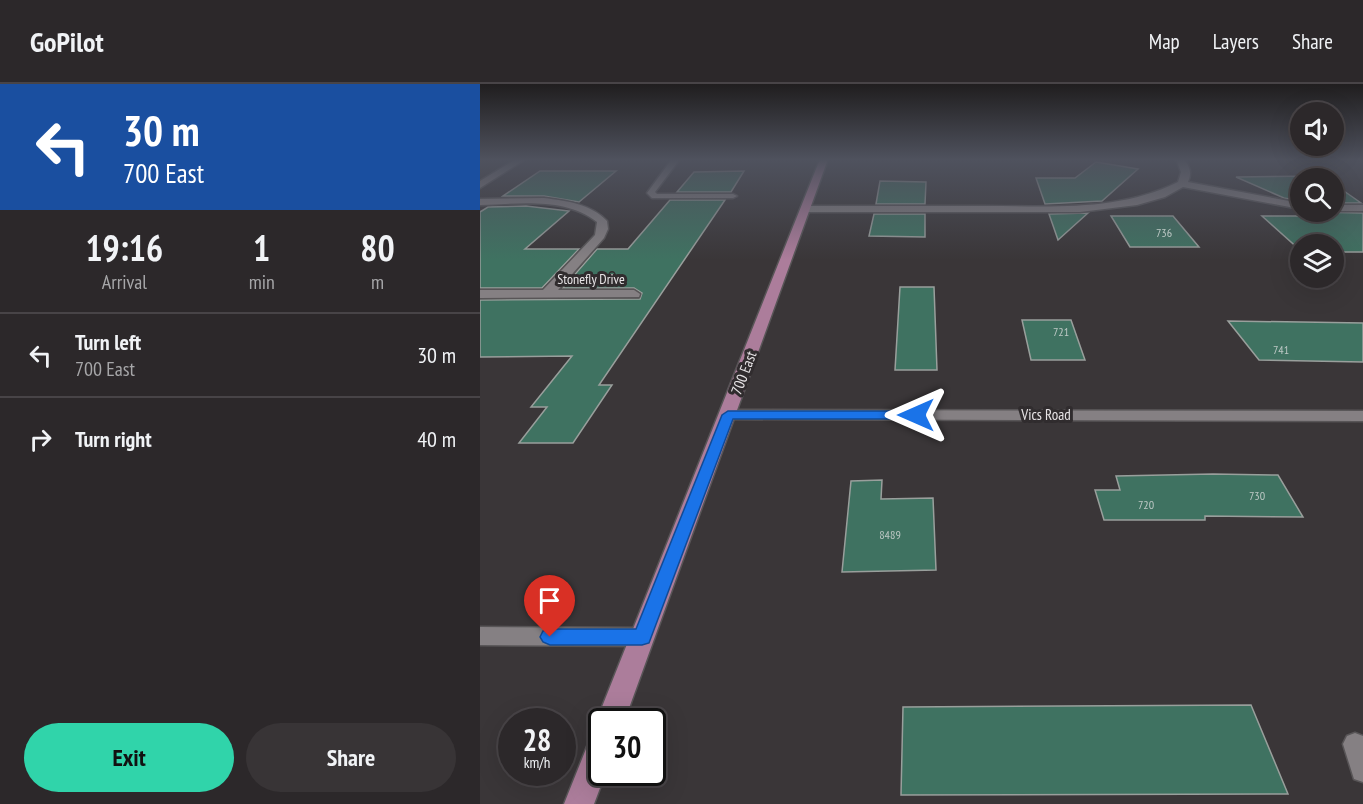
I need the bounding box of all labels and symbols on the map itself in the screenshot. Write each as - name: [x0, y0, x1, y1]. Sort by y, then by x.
- house number: 736: [1156, 225, 1172, 240]
- street label: Stonefly Drive: [557, 270, 625, 288]
- house number: 721: [1053, 324, 1069, 339]
- house number: 741: [1273, 342, 1289, 357]
- street label: 700 East: [727, 348, 760, 397]
- position arrow: [884, 383, 948, 447]
- street label: Vics Road: [1020, 405, 1071, 424]
- house number: 730: [1249, 488, 1265, 503]
- house number: 720: [1138, 497, 1154, 512]
- house number: 8489: [879, 527, 901, 542]
- pin: [524, 575, 575, 637]
- speed limit sign: 30: [588, 708, 666, 786]

